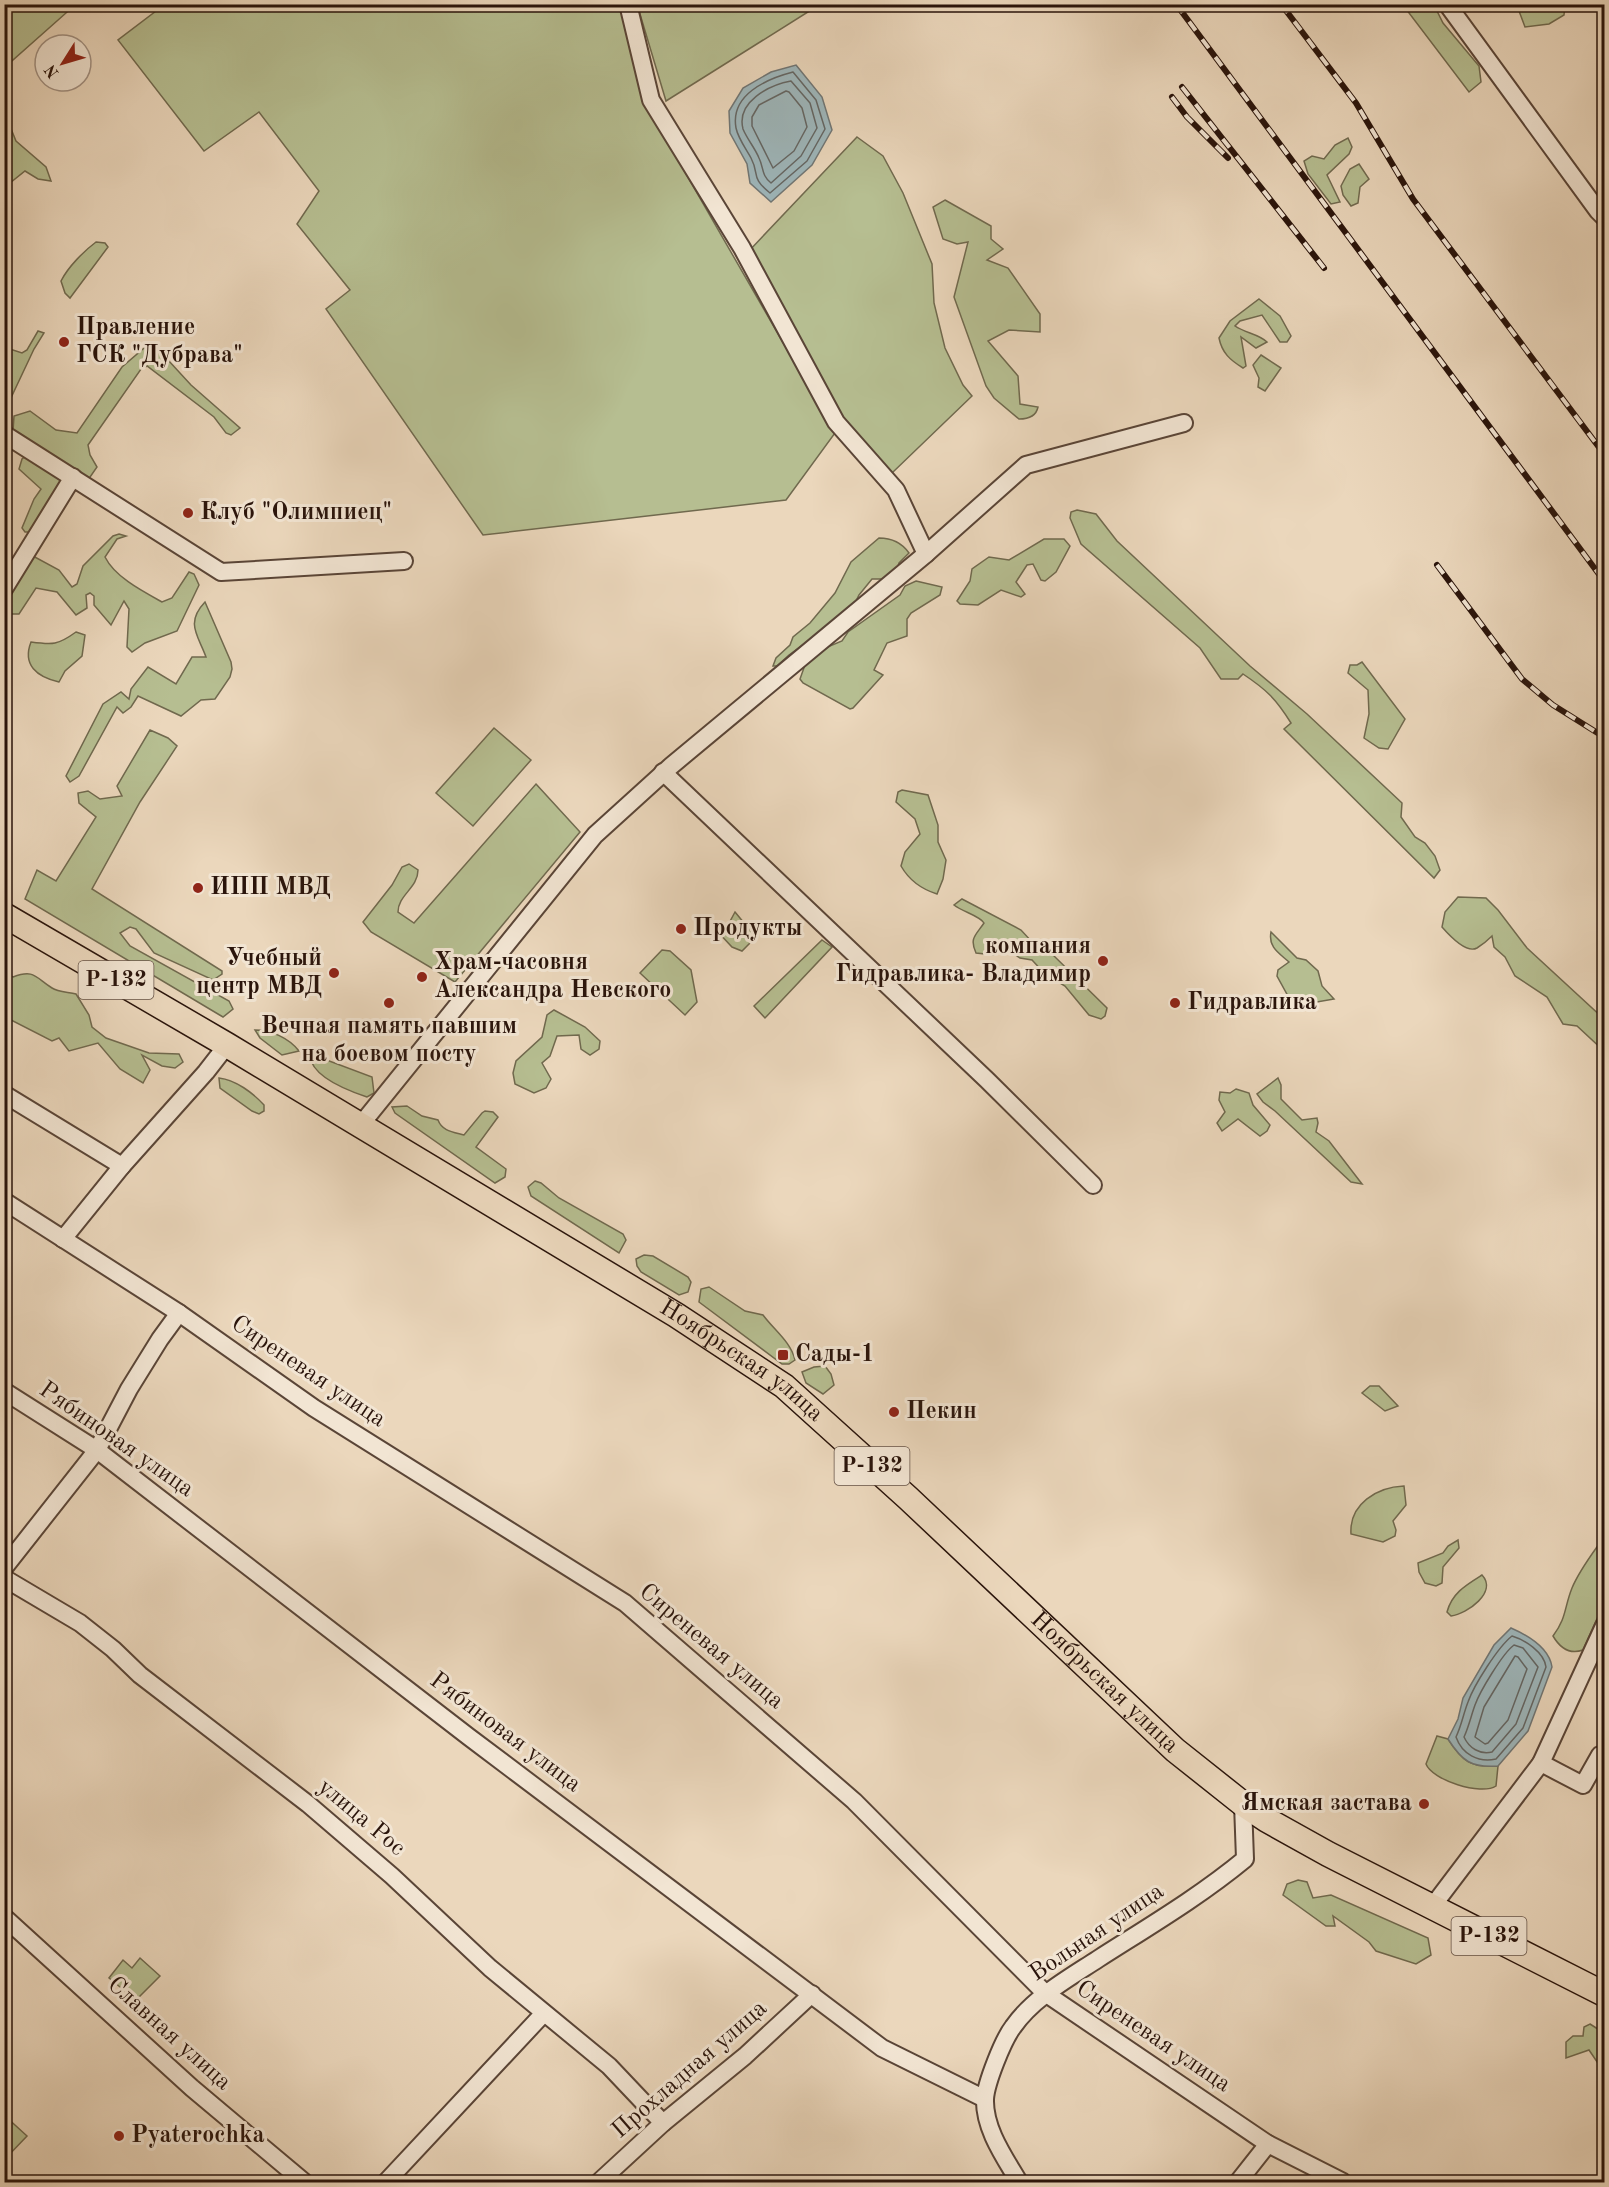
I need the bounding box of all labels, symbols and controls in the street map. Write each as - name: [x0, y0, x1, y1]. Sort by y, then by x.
- north arrow: [33, 33, 93, 93]
- text: N: [42, 61, 63, 81]
- place label: Правление ГСК "Дубрава": [76, 316, 243, 368]
- marker: Правление ГСК "Дубрава": [57, 335, 71, 349]
- place label: Клуб "Олимпиец": [200, 501, 392, 525]
- marker: Клуб "Олимпиец": [181, 506, 195, 520]
- place label: ИПП МВД: [210, 876, 331, 900]
- marker: ИПП МВД: [191, 881, 205, 895]
- place label: Продукты: [693, 917, 802, 941]
- marker: Продукты: [674, 922, 688, 936]
- place label: компания Гидравлика- Владимир: [835, 935, 1091, 987]
- place label: Учебный центр МВД: [196, 947, 322, 999]
- place label: Храм-часовня Александра Невского: [434, 951, 671, 1003]
- marker: компания Гидравлика- Владимир: [1096, 954, 1110, 968]
- road number: Р-132: [78, 961, 154, 999]
- marker: Учебный центр МВД: [327, 966, 341, 980]
- marker: Храм-часовня Александра Невского: [415, 970, 429, 984]
- place label: Гидравлика: [1187, 991, 1317, 1015]
- marker: Вечная память павшим на боевом посту: [382, 996, 396, 1010]
- marker: Гидравлика: [1168, 996, 1182, 1010]
- place label: Вечная память павшим на боевом посту: [261, 1015, 517, 1067]
- street label: Ноябрьская улица: [655, 1296, 828, 1427]
- street label: Сиреневая улица: [226, 1312, 390, 1433]
- place label: Сады-1: [795, 1343, 875, 1367]
- marker: Сады-1: [776, 1348, 790, 1362]
- street label: Рябиновая улица: [34, 1378, 198, 1502]
- place label: Пекин: [906, 1400, 977, 1424]
- marker: Пекин: [887, 1405, 901, 1419]
- road number: Р-132: [834, 1447, 910, 1485]
- street label: Сиреневая улица: [634, 1580, 788, 1714]
- street label: Ноябрьская улица: [1025, 1608, 1183, 1758]
- street label: Рябиновая улица: [425, 1668, 585, 1798]
- street label: улица Рос: [313, 1775, 409, 1861]
- place label: Ямская застава: [1242, 1792, 1412, 1816]
- marker: Ямская застава: [1417, 1797, 1431, 1811]
- street label: Вольная улица: [1026, 1879, 1169, 1987]
- road number: Р-132: [1452, 1917, 1526, 1955]
- street label: Славная улица: [103, 1973, 236, 2096]
- street label: Сиреневая улица: [1071, 1977, 1235, 2098]
- street label: Прохладная улица: [608, 1996, 772, 2144]
- place label: Pyaterochka: [131, 2124, 265, 2148]
- marker: Pyaterochka: [112, 2129, 126, 2143]

